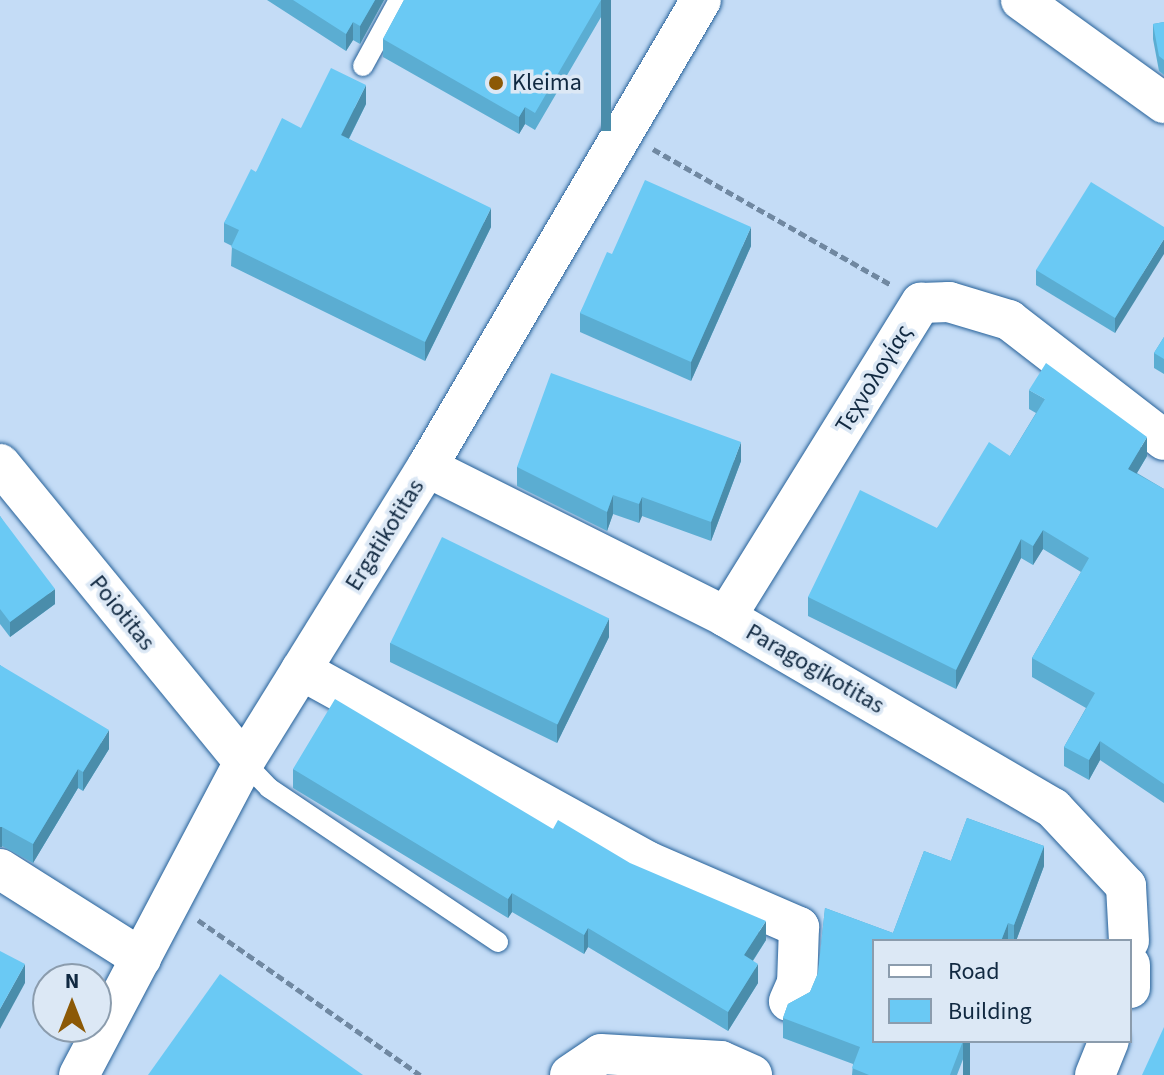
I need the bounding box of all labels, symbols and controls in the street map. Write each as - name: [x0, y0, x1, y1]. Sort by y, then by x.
- place label: Kleima: [512, 69, 582, 97]
- marker: Kleima: [487, 74, 505, 92]
- street label: Τεχνολογίας: [829, 320, 919, 438]
- street label: Ergatikotitas: [339, 474, 431, 596]
- street label: Poiotitas: [83, 570, 161, 656]
- street label: Paragogikotitas: [741, 618, 889, 720]
- legend: [872, 939, 1132, 1043]
- text: Road: [948, 954, 1000, 989]
- north arrow: [32, 963, 112, 1043]
- text: N: [65, 965, 79, 997]
- text: Building: [948, 994, 1032, 1029]

